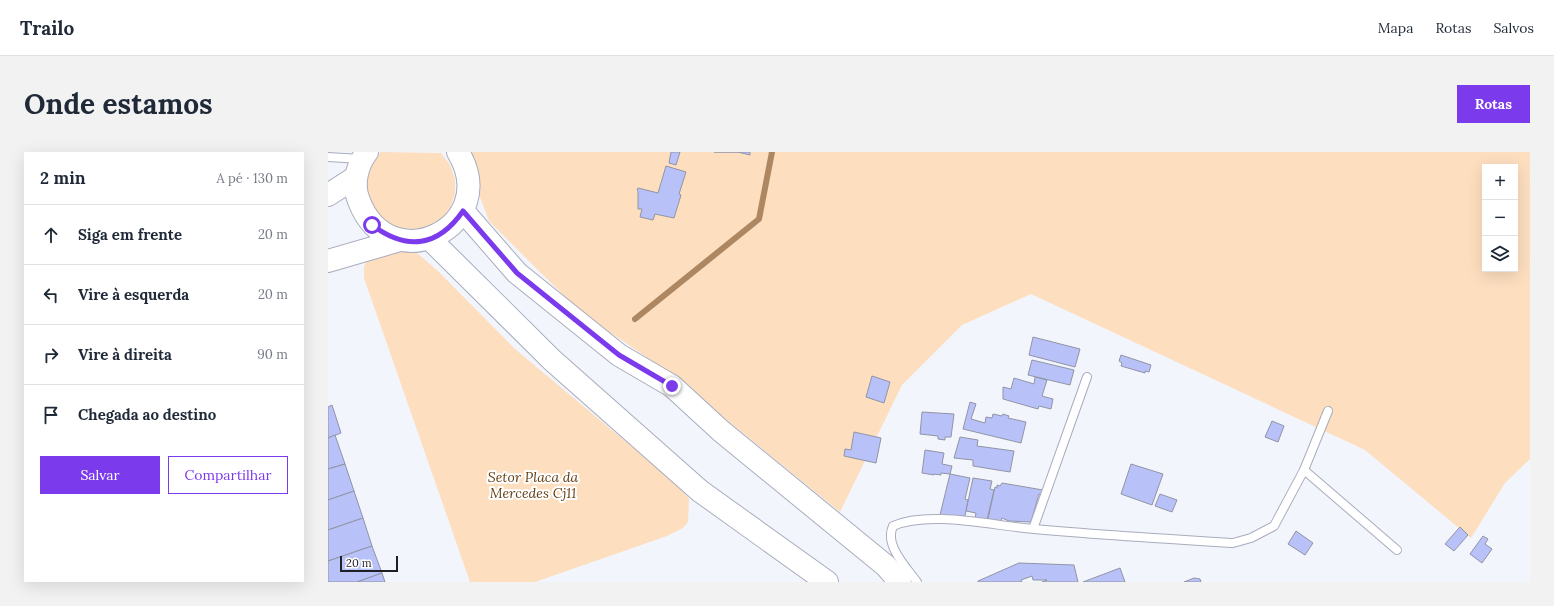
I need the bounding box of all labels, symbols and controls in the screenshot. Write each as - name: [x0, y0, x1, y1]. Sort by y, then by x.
- text: Trailo: [20, 16, 74, 40]
- text: Mapa: [1378, 19, 1413, 37]
- text: Rotas: [1435, 19, 1471, 37]
- text: Salvos: [1493, 19, 1534, 37]
- button: Rotas: [1457, 85, 1530, 123]
- text: Onde estamos: [24, 86, 213, 122]
- map controls: [1482, 164, 1518, 272]
- button: +: [1482, 164, 1518, 200]
- text: 2 min: [40, 167, 86, 189]
- text: A pé · 130 m: [216, 170, 288, 187]
- button: −: [1482, 200, 1518, 236]
- route start: [363, 216, 381, 234]
- icon: ahead: [40, 224, 62, 246]
- text: Siga em frente: [78, 225, 182, 244]
- text: 20 m: [258, 226, 288, 243]
- button: layers: [1482, 236, 1518, 272]
- icon: left: [40, 284, 62, 306]
- text: Vire à esquerda: [78, 285, 189, 304]
- text: 20 m: [258, 286, 288, 303]
- icon: right: [40, 344, 62, 366]
- text: Vire à direita: [78, 345, 172, 364]
- text: 90 m: [257, 346, 288, 363]
- route end: [663, 377, 681, 395]
- icon: arrive: [40, 404, 62, 426]
- text: Chegada ao destino: [78, 405, 216, 424]
- button: Salvar: [40, 456, 160, 494]
- button: Compartilhar: [168, 456, 288, 494]
- park label: Setor Placa da Mercedes Cj11: [488, 468, 579, 502]
- scale bar: [340, 554, 398, 573]
- text: 20 m: [346, 556, 371, 570]

